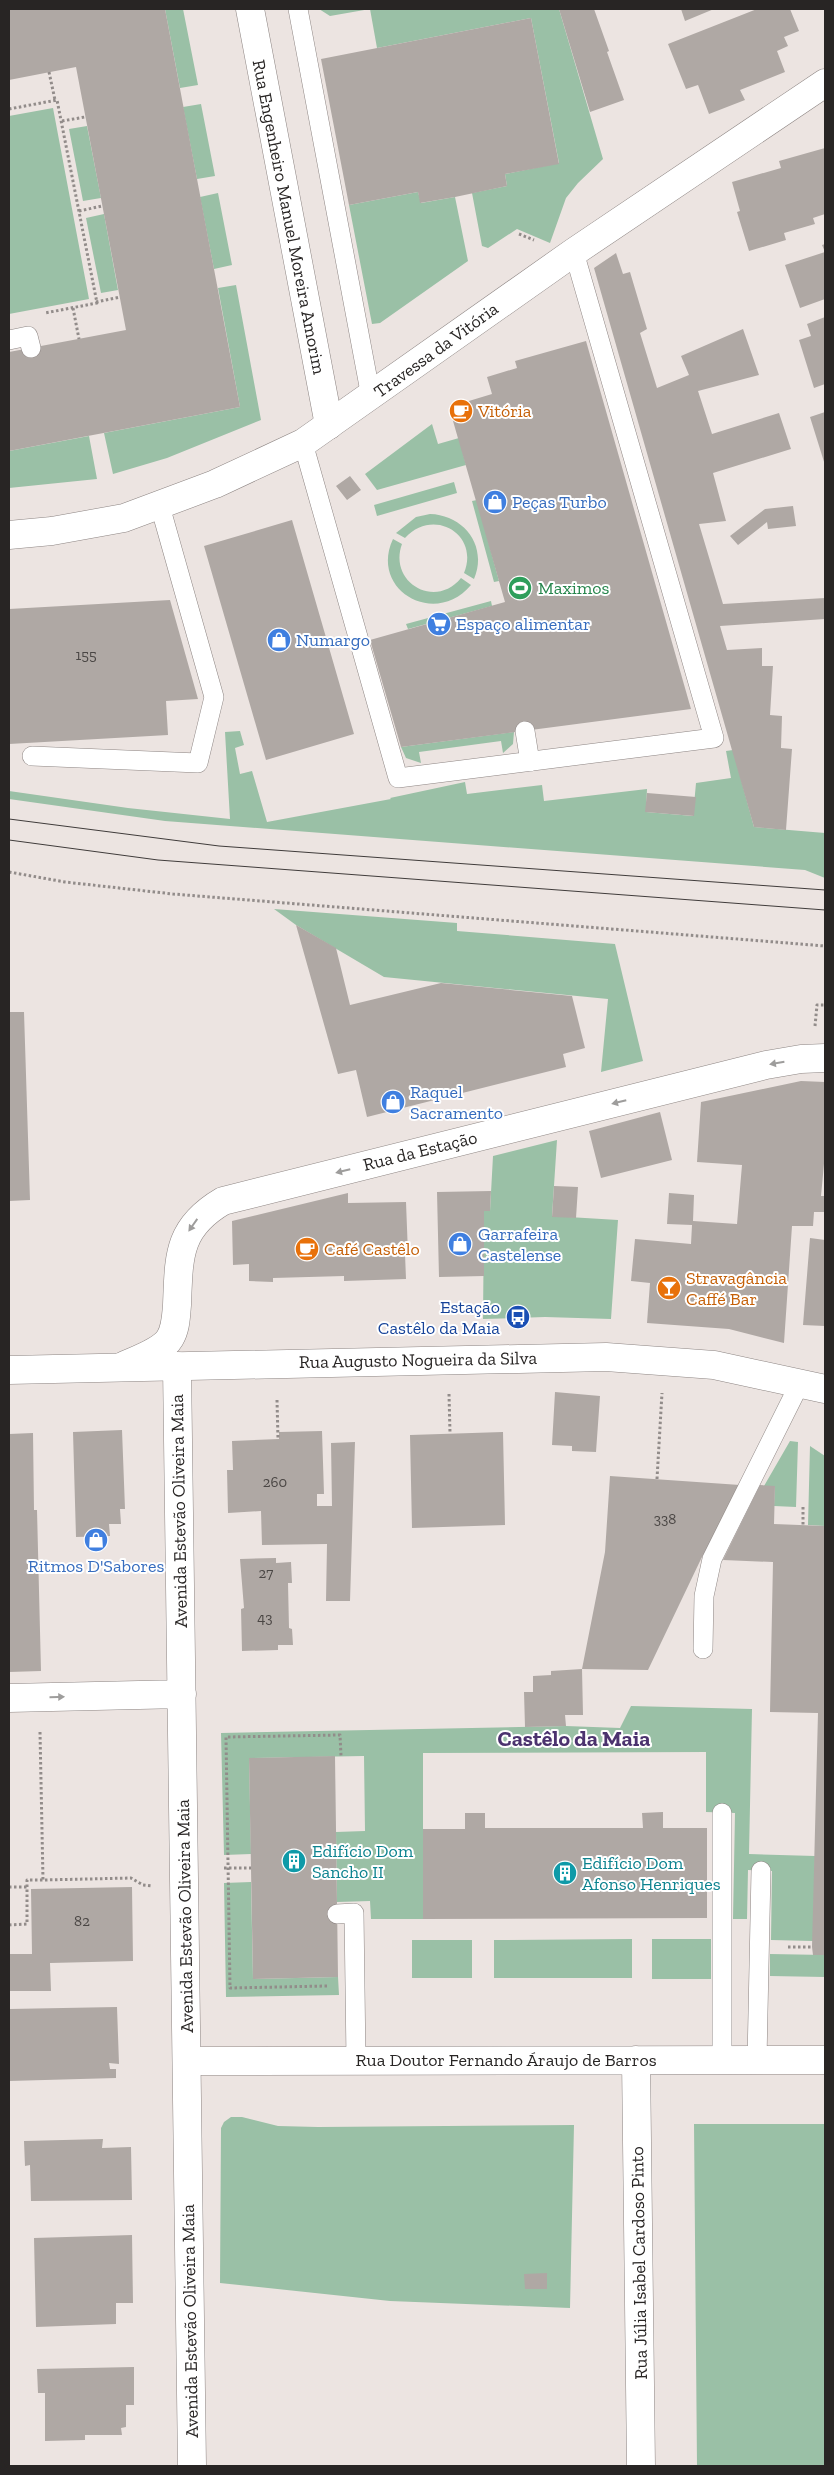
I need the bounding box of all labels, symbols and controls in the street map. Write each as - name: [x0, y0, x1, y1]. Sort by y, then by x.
- street label: Rua Engenheiro Manuel Moreira Amorim: [248, 58, 330, 377]
- street label: Travessa da Vitória: [370, 297, 503, 402]
- cafe icon: Vitória: [448, 398, 474, 424]
- place label: Vitória: [477, 400, 532, 422]
- shop icon: Peças Turbo: [482, 489, 508, 515]
- place label: Peças Turbo: [512, 491, 607, 513]
- sports icon: Maximos: [507, 575, 533, 601]
- place label: Maximos: [538, 577, 609, 599]
- supermarket icon: Espaço alimentar: [426, 611, 452, 637]
- place label: Espaço alimentar: [456, 613, 590, 635]
- shop icon: Numargo: [266, 627, 292, 653]
- place label: Numargo: [296, 629, 370, 651]
- house number: 155: [75, 646, 97, 664]
- one-way arrow: [768, 1059, 784, 1067]
- place label: Raquel Sacramento: [410, 1081, 503, 1124]
- shop icon: Raquel Sacramento: [380, 1089, 406, 1115]
- one-way arrow: [612, 1098, 627, 1106]
- street label: Rua da Estação: [361, 1126, 479, 1176]
- one-way arrow: [335, 1167, 350, 1175]
- one-way arrow: [188, 1219, 198, 1232]
- place label: Garrafeira Castelense: [478, 1223, 561, 1266]
- shop icon: Garrafeira Castelense: [447, 1231, 473, 1257]
- cafe icon: Café Castêlo: [294, 1236, 320, 1262]
- place label: Café Castêlo: [324, 1238, 420, 1260]
- place label: Stravagância Caffé Bar: [686, 1267, 787, 1310]
- bar icon: Stravagância Caffé Bar: [656, 1275, 682, 1301]
- place label: Estação Castêlo da Maia: [378, 1296, 500, 1339]
- bus stop icon: Estação Castêlo da Maia: [505, 1304, 531, 1330]
- street label: Rua Augusto Nogueira da Silva: [299, 1347, 538, 1373]
- street label: Avenida Estevão Oliveira Maia: [166, 1394, 192, 1628]
- house number: 260: [263, 1473, 287, 1491]
- house number: 338: [654, 1510, 676, 1528]
- shop icon: Ritmos D'Sabores: [83, 1527, 109, 1553]
- place label: Ritmos D'Sabores: [28, 1555, 164, 1577]
- house number: 27: [259, 1564, 273, 1582]
- house number: 43: [257, 1609, 273, 1627]
- one-way arrow: [50, 1693, 66, 1701]
- district label: Castêlo da Maia: [498, 1725, 650, 1752]
- street label: Avenida Estevão Oliveira Maia: [172, 1799, 198, 2033]
- place label: Edifício Dom Sancho II: [312, 1840, 414, 1883]
- building icon: Edifício Dom Sancho II: [281, 1848, 307, 1874]
- place label: Edifício Dom Afonso Henriques: [582, 1852, 721, 1895]
- building icon: Edifício Dom Afonso Henriques: [552, 1860, 578, 1886]
- house number: 82: [74, 1912, 90, 1930]
- street label: Rua Doutor Fernando Áraujo de Barros: [355, 2049, 657, 2071]
- street label: Rua Júlia Isabel Cardoso Pinto: [626, 2146, 652, 2380]
- street label: Avenida Estevão Oliveira Maia: [177, 2204, 203, 2438]

